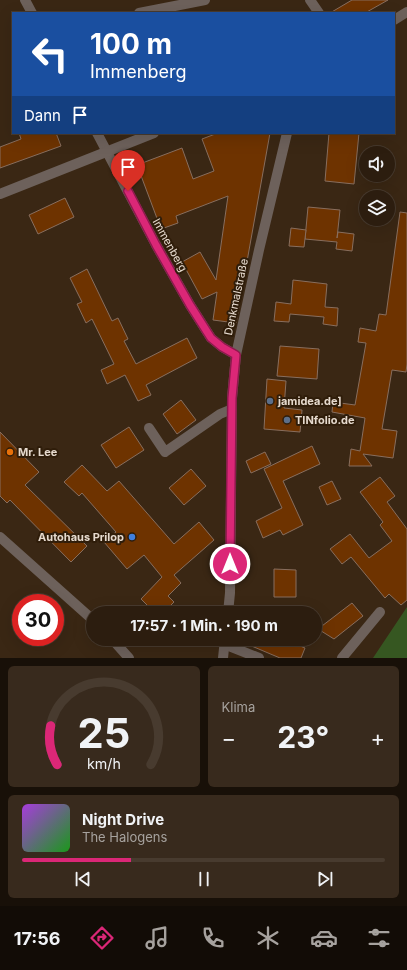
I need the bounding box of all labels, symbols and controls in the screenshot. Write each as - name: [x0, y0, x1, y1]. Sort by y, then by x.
- text: 100 m: [90, 27, 172, 61]
- icon: left: [24, 28, 76, 80]
- text: Immenberg: [90, 61, 187, 82]
- icon: arrive: [69, 104, 91, 126]
- text: Dann: [24, 106, 61, 125]
- map controls: [359, 146, 395, 226]
- button: sound: [359, 146, 395, 182]
- pin: [111, 150, 145, 191]
- icon: arrive: [117, 156, 139, 178]
- button: layers: [359, 190, 395, 226]
- street label: Immenberg: [150, 216, 190, 274]
- street label: Denkmalstraße: [221, 257, 251, 337]
- place label: jamidea.de]: [277, 394, 342, 408]
- marker: jamidea.de]: [265, 396, 275, 406]
- place label: TINfolio.de: [295, 413, 355, 427]
- marker: TINfolio.de: [282, 415, 292, 425]
- place label: Mr. Lee: [18, 445, 58, 459]
- marker: Mr. Lee: [5, 447, 15, 457]
- place label: Autohaus Prilop: [38, 530, 124, 544]
- marker: Autohaus Prilop: [127, 532, 137, 542]
- position arrow: [209, 543, 251, 585]
- speed limit sign: 30: [12, 594, 64, 646]
- text: 17:57 · 1 Min. · 190 m: [130, 616, 278, 635]
- text: Klima: [222, 699, 255, 715]
- text: 25: [77, 707, 130, 757]
- text: 23°: [277, 719, 329, 755]
- text: −: [222, 725, 236, 751]
- text: +: [370, 725, 385, 751]
- text: km/h: [87, 754, 121, 771]
- text: Night Drive: [82, 810, 164, 829]
- text: The Halogens: [82, 829, 167, 845]
- icon: previous: [72, 868, 94, 890]
- icon: pause: [193, 868, 215, 890]
- icon: next: [314, 868, 336, 890]
- icon: directions: [88, 924, 116, 952]
- icon: music: [143, 924, 171, 952]
- icon: phone: [199, 924, 227, 952]
- icon: climate: [254, 924, 282, 952]
- icon: car: [310, 924, 338, 952]
- icon: filters: [365, 924, 393, 952]
- text: 17:56: [14, 928, 61, 949]

